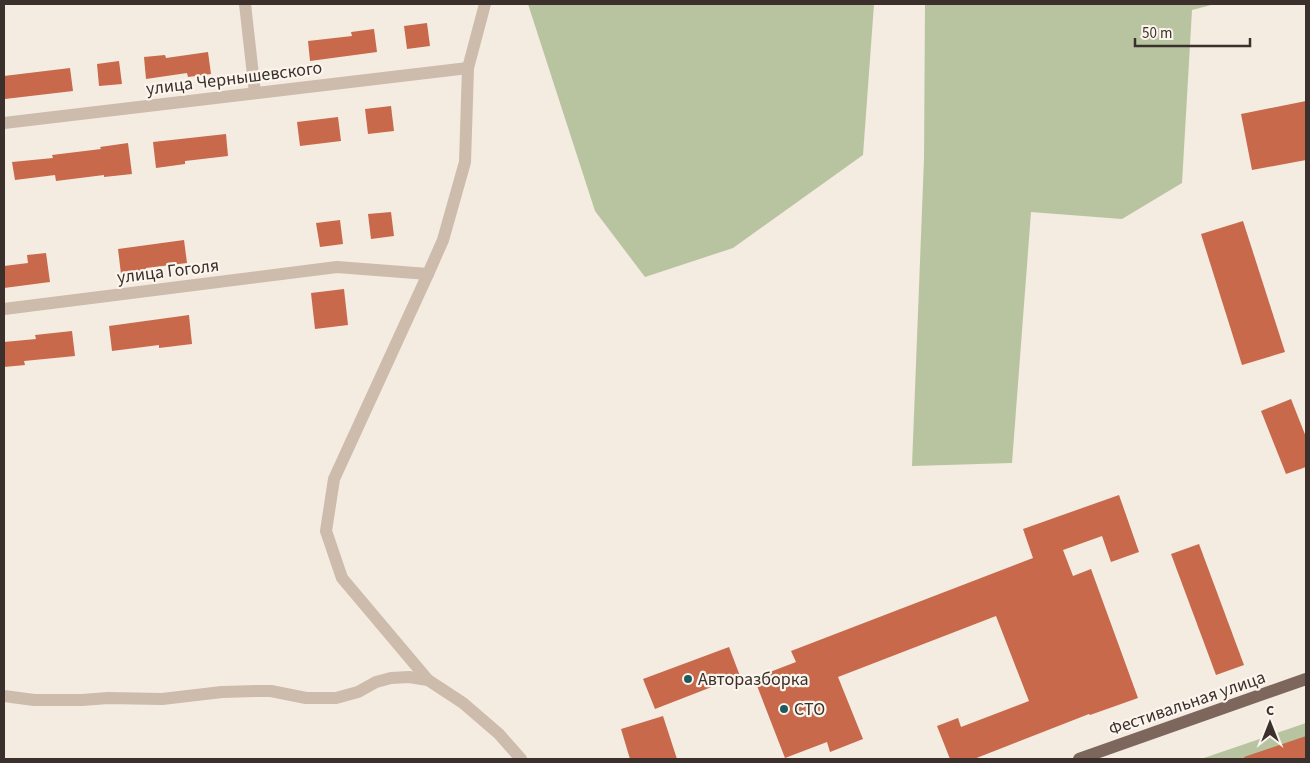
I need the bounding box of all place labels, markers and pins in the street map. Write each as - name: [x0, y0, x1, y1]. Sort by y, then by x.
- place label: Авторазборка: [698, 667, 809, 692]
- marker: Авторазборка: [682, 673, 694, 685]
- place label: СТО: [794, 697, 825, 722]
- marker: СТО: [778, 703, 790, 715]

